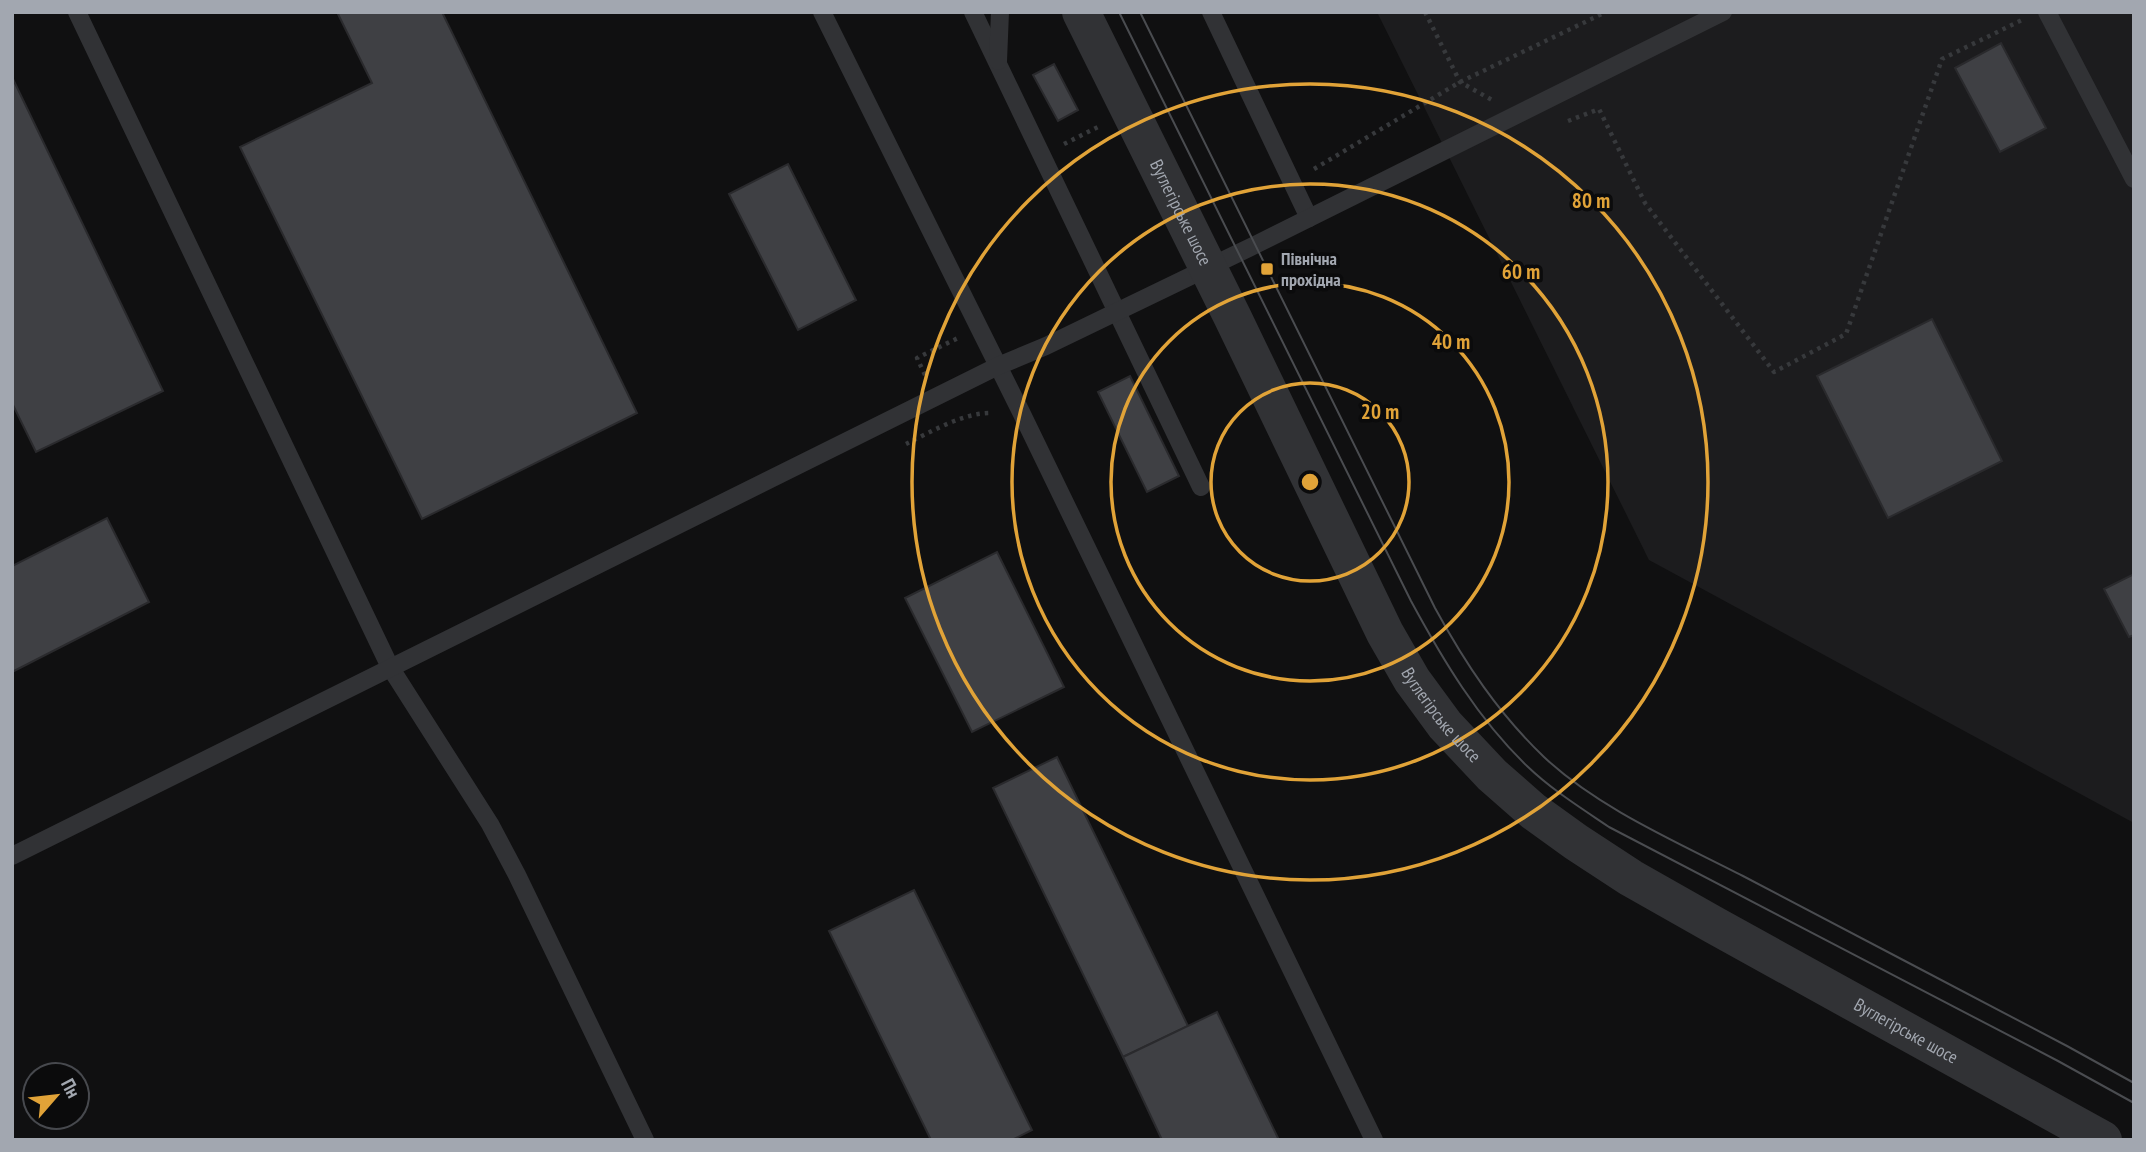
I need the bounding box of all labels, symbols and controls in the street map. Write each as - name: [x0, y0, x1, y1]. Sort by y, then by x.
- street label: Вуглегірське шосе: [1145, 156, 1217, 269]
- text: 80 m: [1572, 187, 1610, 214]
- place label: Північна прохідна: [1281, 247, 1341, 291]
- text: 60 m: [1502, 258, 1540, 285]
- marker: Північна прохідна: [1259, 261, 1275, 277]
- text: 40 m: [1432, 328, 1470, 355]
- text: 20 m: [1361, 398, 1399, 425]
- centre of rings: [1298, 470, 1322, 494]
- street label: Вуглегірське шосе: [1396, 663, 1486, 767]
- street label: Вуглегірське шосе: [1850, 993, 1962, 1069]
- north arrow: [21, 1061, 91, 1131]
- text: Пн: [56, 1074, 86, 1102]

